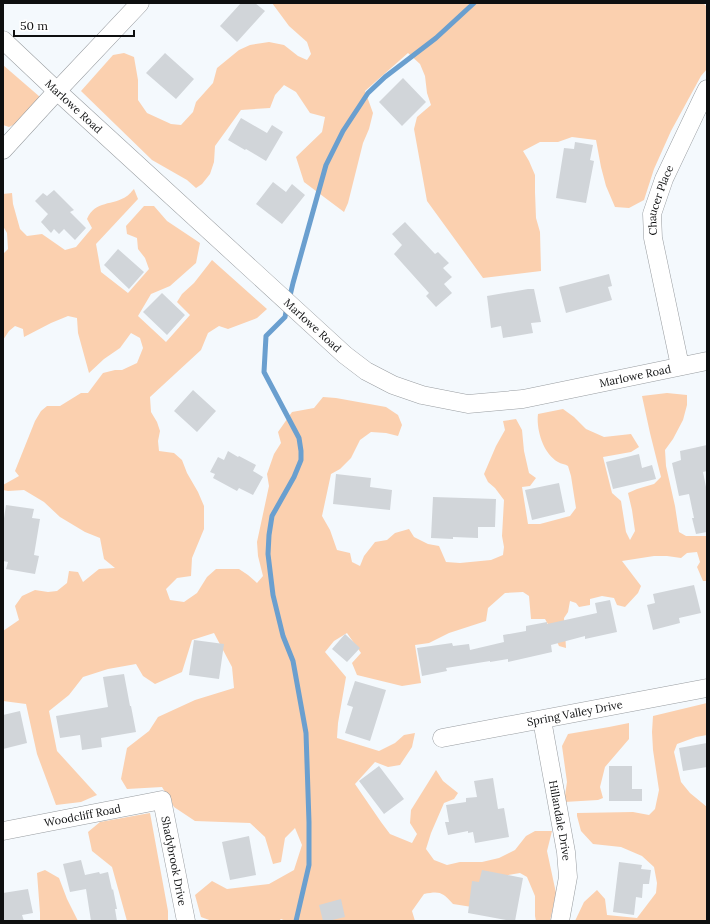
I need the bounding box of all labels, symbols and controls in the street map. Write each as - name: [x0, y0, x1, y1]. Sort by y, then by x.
- scale bar: [14, 12, 134, 38]
- text: 50 m: [20, 18, 48, 33]
- street label: Marlowe Road: [42, 76, 106, 136]
- street label: Chaucer Place: [645, 163, 677, 236]
- street label: Marlowe Road: [281, 295, 345, 355]
- street label: Marlowe Road: [598, 362, 673, 390]
- street label: Spring Valley Drive: [526, 697, 624, 729]
- street label: Hillandale Drive: [546, 779, 574, 861]
- street label: Woodcliff Road: [43, 801, 123, 830]
- street label: Shadybrook Drive: [158, 815, 190, 907]

